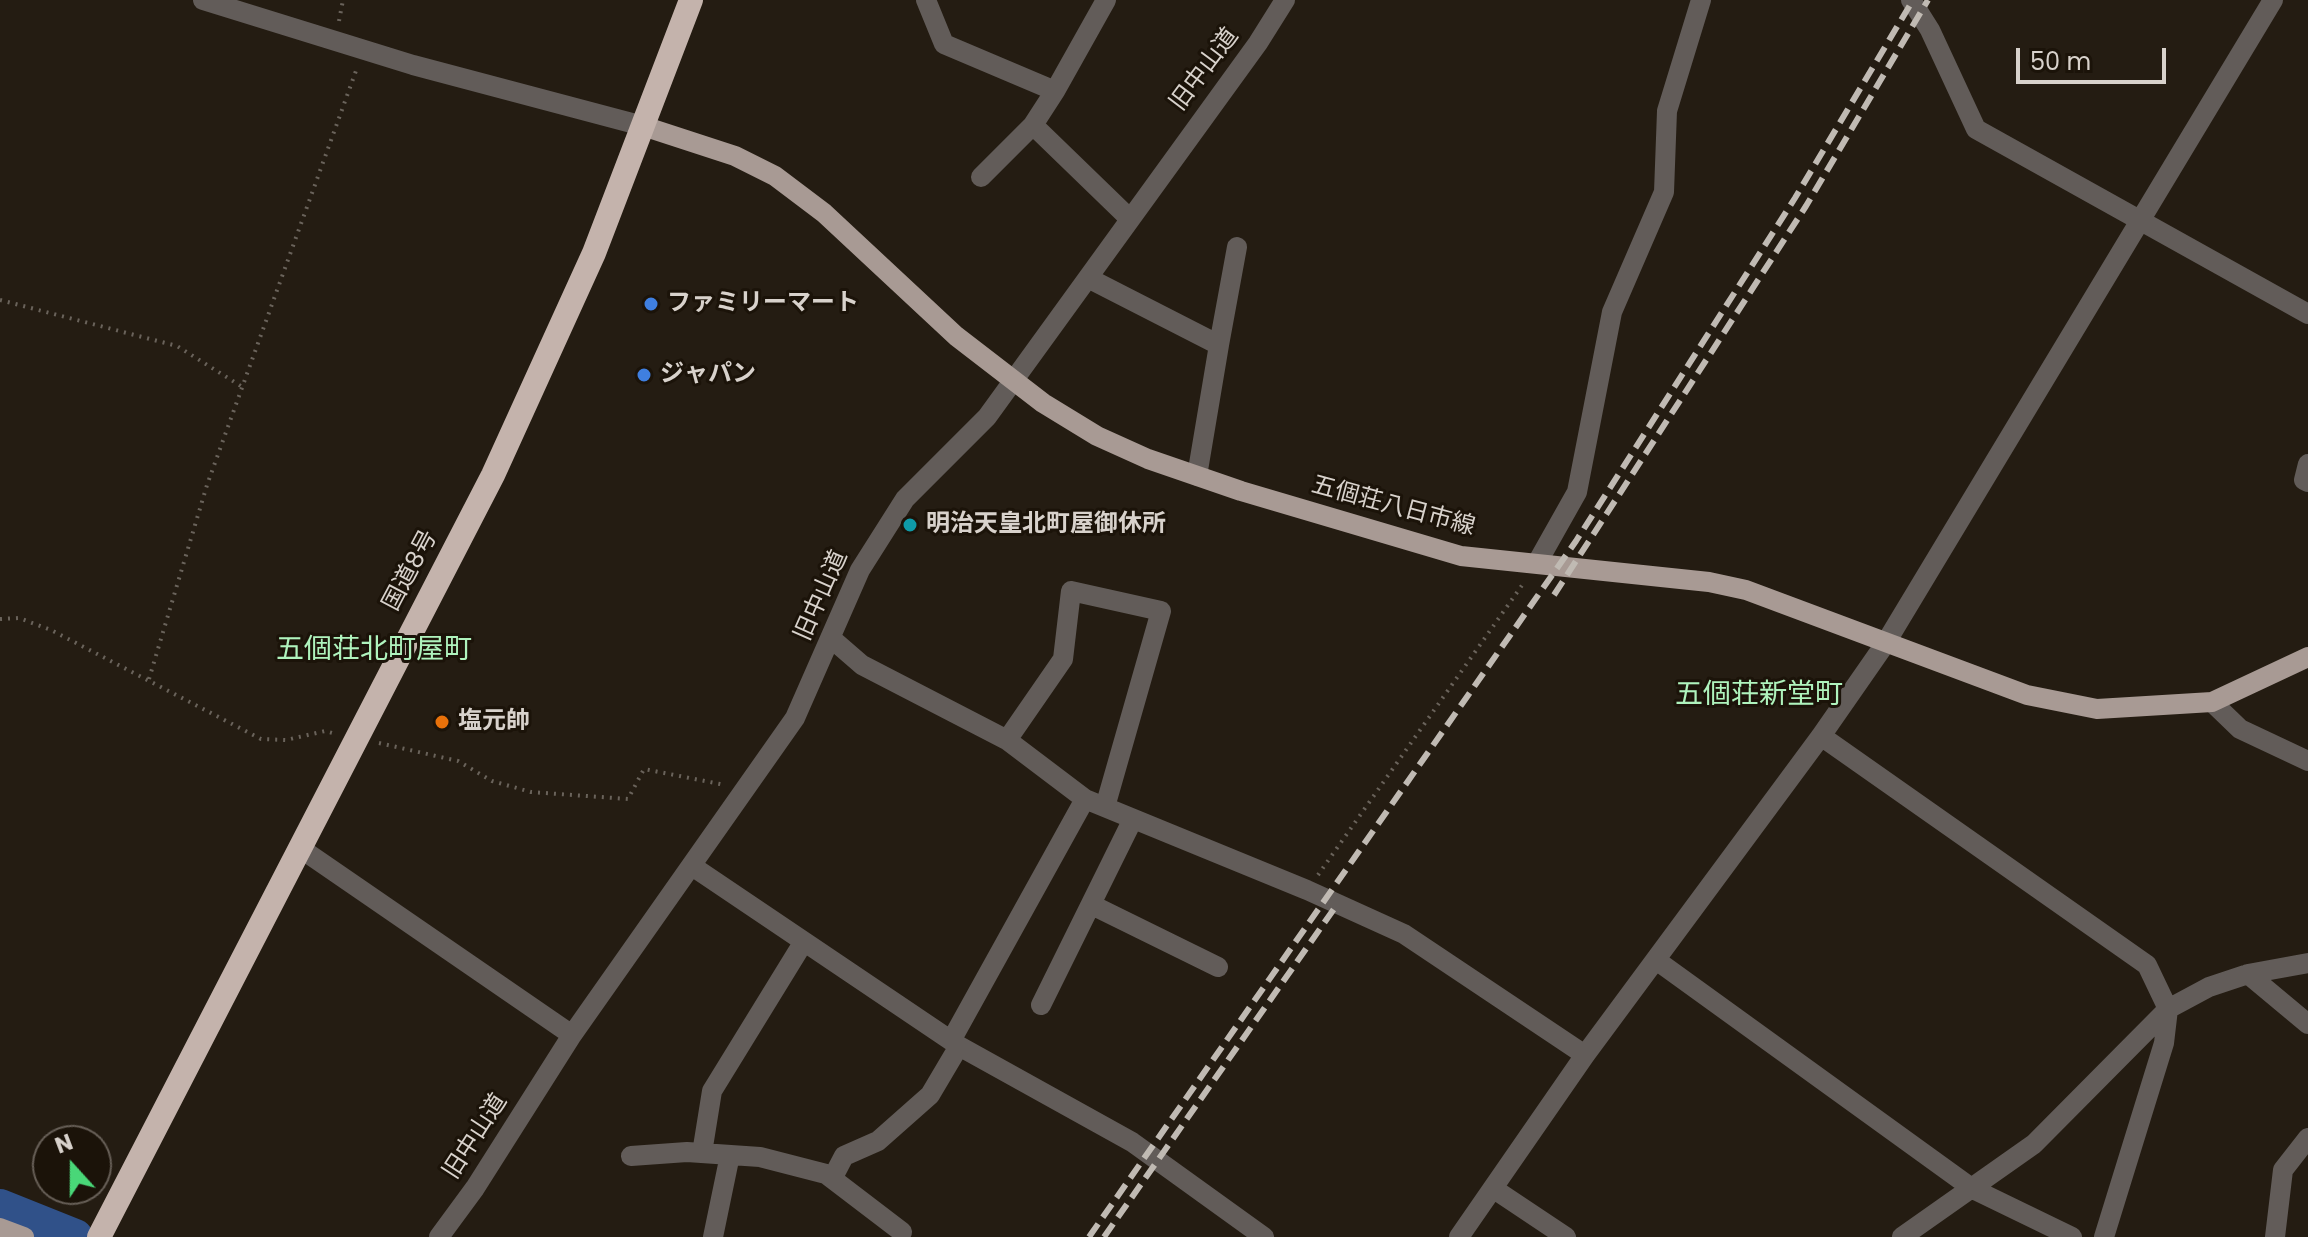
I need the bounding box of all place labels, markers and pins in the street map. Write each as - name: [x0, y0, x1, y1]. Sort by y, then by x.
- place label: ファミリーマート: [667, 290, 859, 318]
- marker: ファミリーマート: [642, 295, 660, 313]
- place label: ジャパン: [660, 361, 756, 389]
- marker: ジャパン: [635, 366, 653, 384]
- place label: 明治天皇北町屋御休所: [926, 511, 1166, 539]
- marker: 明治天皇北町屋御休所: [901, 516, 919, 534]
- place label: 塩元帥: [458, 708, 530, 736]
- marker: 塩元帥: [433, 713, 451, 731]

